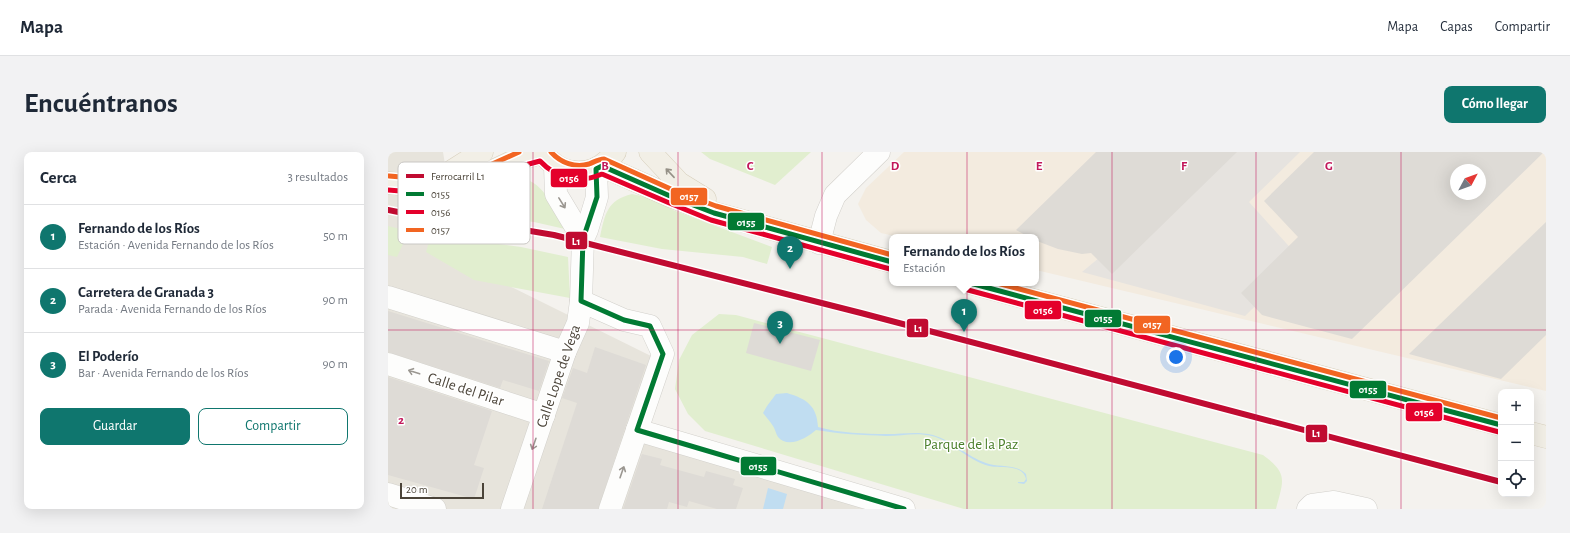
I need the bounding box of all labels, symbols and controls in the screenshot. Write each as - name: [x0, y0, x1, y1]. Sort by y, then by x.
- text: Mapa: [20, 18, 63, 37]
- text: Mapa: [1387, 20, 1418, 34]
- text: Capas: [1440, 20, 1473, 34]
- text: Compartir: [1495, 20, 1550, 34]
- button: Cómo llegar: [1444, 86, 1546, 123]
- text: Encuéntranos: [24, 90, 178, 118]
- text: B: [601, 160, 609, 173]
- text: C: [747, 160, 754, 173]
- text: D: [891, 160, 900, 173]
- text: E: [1036, 160, 1043, 173]
- text: F: [1181, 160, 1188, 173]
- text: G: [1325, 160, 1333, 173]
- legend: [398, 162, 530, 244]
- north arrow: [1450, 164, 1486, 200]
- line badge: 0156: [550, 168, 588, 188]
- text: Cerca: [40, 169, 77, 186]
- one-way arrow: [666, 169, 675, 179]
- text: 3 resultados: [288, 171, 348, 184]
- text: Ferrocarril L1: [431, 171, 485, 182]
- text: 0156: [559, 173, 579, 184]
- line badge: 0157: [670, 187, 708, 206]
- text: 0155: [431, 189, 450, 200]
- text: 0157: [679, 191, 699, 202]
- one-way arrow: [558, 197, 566, 209]
- text: 0156: [431, 207, 450, 218]
- line badge: 0155: [727, 212, 765, 231]
- text: 0155: [736, 217, 756, 228]
- text: Fernando de los Ríos: [78, 221, 200, 236]
- text: 0157: [431, 225, 450, 236]
- text: 1: [51, 230, 55, 243]
- text: 50 m: [323, 230, 348, 243]
- line badge: L1: [565, 231, 588, 250]
- popup: [889, 234, 1039, 286]
- text: L1: [572, 236, 580, 247]
- pin: 2: [777, 236, 803, 269]
- text: Estación · Avenida Fernando de los Ríos: [78, 239, 274, 252]
- text: Fernando de los Ríos: [903, 244, 1025, 259]
- text: Estación: [903, 262, 945, 275]
- text: Carretera de Granada 3: [78, 285, 214, 300]
- text: 2: [50, 294, 56, 307]
- text: 90 m: [322, 294, 348, 307]
- pin: 1: [951, 299, 977, 332]
- line badge: 0156: [1024, 300, 1062, 320]
- text: Parada · Avenida Fernando de los Ríos: [78, 303, 267, 316]
- text: 0156: [1033, 305, 1053, 316]
- line badge: 0155: [1084, 309, 1122, 328]
- pin: 3: [767, 311, 793, 344]
- text: 0155: [1093, 313, 1113, 324]
- line badge: 0157: [1133, 315, 1171, 334]
- line badge: L1: [906, 318, 929, 338]
- text: 0157: [1142, 319, 1162, 330]
- street label: Calle Lope de Vega: [534, 323, 583, 430]
- text: L1: [914, 323, 922, 334]
- your location: [1166, 347, 1186, 367]
- text: El Poderío: [78, 349, 139, 364]
- text: 3: [50, 358, 56, 371]
- text: 90 m: [322, 358, 348, 371]
- text: Bar · Avenida Fernando de los Ríos: [78, 367, 249, 380]
- one-way arrow: [408, 368, 420, 376]
- street label: Calle del Pilar: [426, 370, 506, 409]
- line badge: 0155: [1349, 380, 1387, 399]
- text: 0155: [1358, 384, 1378, 395]
- map controls: [1498, 389, 1534, 497]
- button: +: [1498, 389, 1534, 425]
- line badge: 0156: [1405, 402, 1443, 422]
- text: 0156: [1414, 407, 1434, 418]
- button: Guardar: [40, 408, 190, 445]
- button: Compartir: [198, 408, 348, 445]
- text: 2: [398, 414, 404, 427]
- line badge: L1: [1305, 424, 1328, 443]
- button: −: [1498, 425, 1534, 461]
- text: L1: [1312, 428, 1320, 439]
- one-way arrow: [530, 437, 537, 450]
- park label: Parque de la Paz: [924, 437, 1018, 452]
- line badge: 0155: [740, 456, 777, 476]
- text: 0155: [748, 461, 768, 472]
- button: locate: [1498, 461, 1534, 497]
- one-way arrow: [619, 467, 627, 479]
- scale bar: [400, 481, 484, 500]
- text: 20 m: [406, 484, 427, 495]

